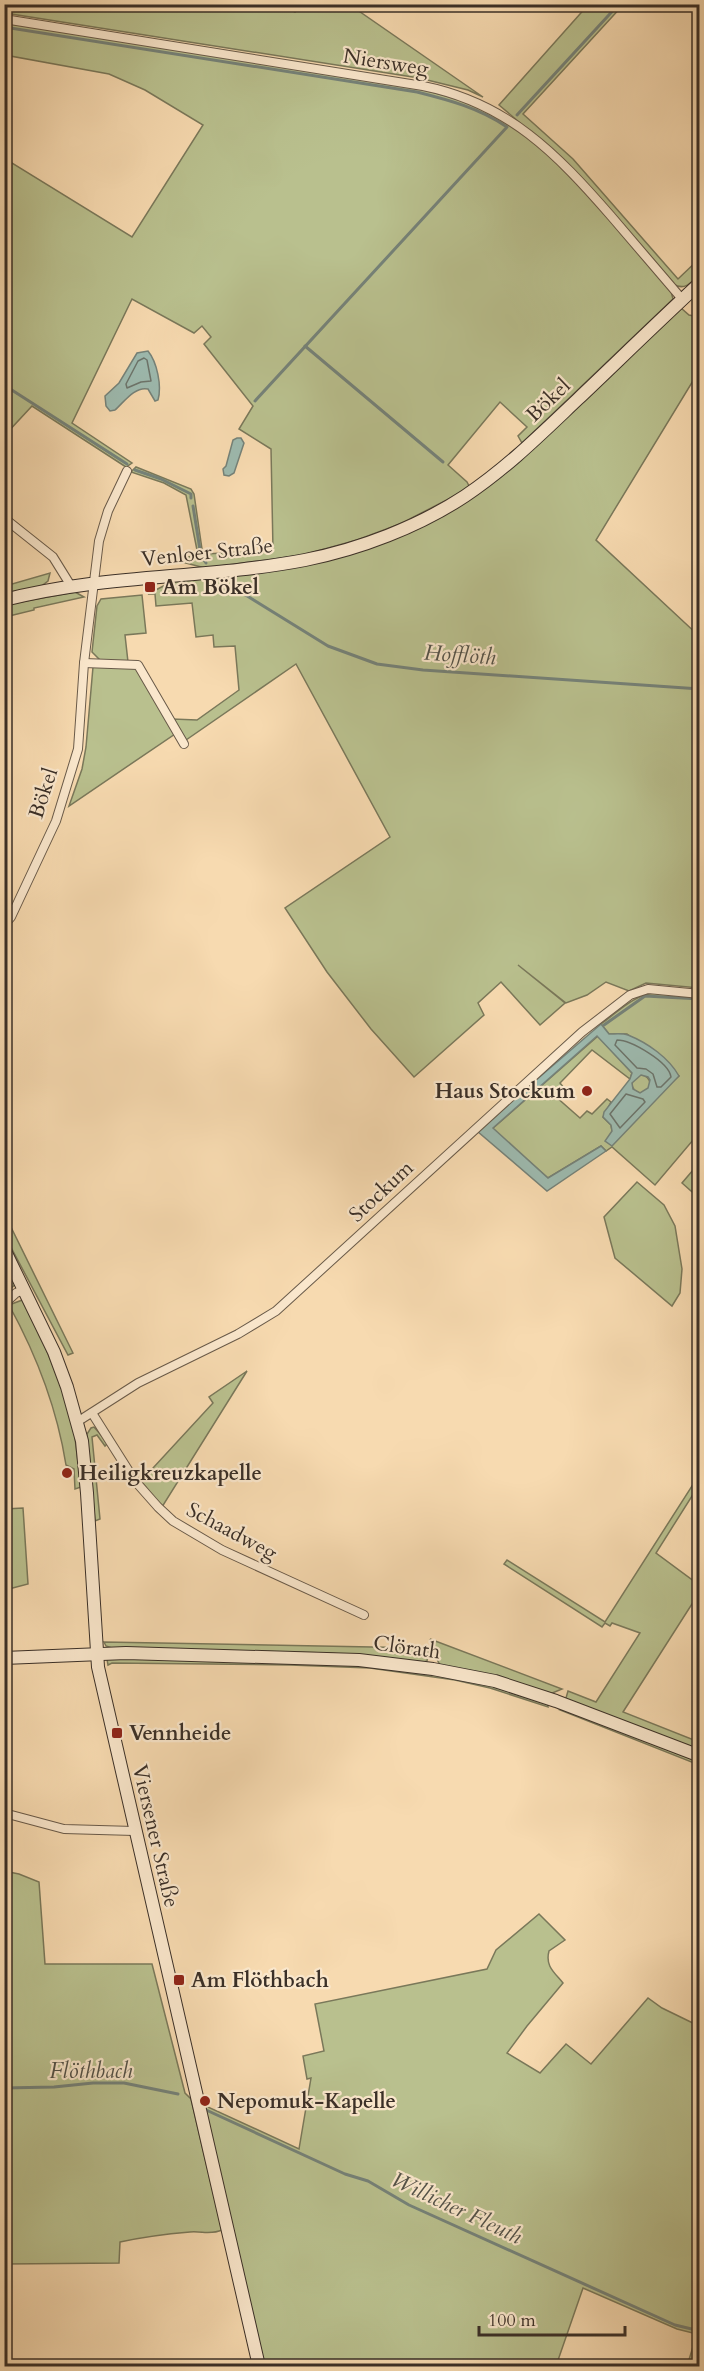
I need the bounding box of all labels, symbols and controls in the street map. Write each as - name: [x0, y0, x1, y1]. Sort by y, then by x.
- street label: Niersweg: [341, 41, 431, 84]
- street label: Bökel: [520, 372, 577, 429]
- street label: Venloer Straße: [140, 531, 274, 574]
- place label: Am Bökel: [162, 573, 259, 602]
- marker: Am Bökel: [143, 580, 157, 594]
- water label: Hofflöth: [423, 638, 497, 672]
- street label: Bökel: [22, 764, 65, 822]
- place label: Haus Stockum: [435, 1077, 576, 1106]
- marker: Haus Stockum: [580, 1084, 594, 1098]
- street label: Stockum: [343, 1154, 420, 1229]
- place label: Heiligkreuzkapelle: [79, 1459, 262, 1488]
- marker: Heiligkreuzkapelle: [60, 1466, 74, 1480]
- street label: Schaadweg: [181, 1495, 283, 1568]
- street label: Clörath: [371, 1628, 443, 1667]
- place label: Vennheide: [129, 1719, 231, 1748]
- marker: Vennheide: [110, 1726, 124, 1740]
- street label: Viersener Straße: [125, 1762, 186, 1910]
- place label: Am Flöthbach: [191, 1966, 329, 1995]
- marker: Am Flöthbach: [172, 1973, 186, 1987]
- water label: Flöthbach: [49, 2056, 133, 2086]
- place label: Nepomuk-Kapelle: [217, 2087, 396, 2116]
- marker: Nepomuk-Kapelle: [198, 2094, 212, 2108]
- water label: Willicher Fleuth: [386, 2164, 527, 2252]
- scale bar: [479, 2299, 624, 2337]
- text: 100 m: [488, 2308, 536, 2333]

